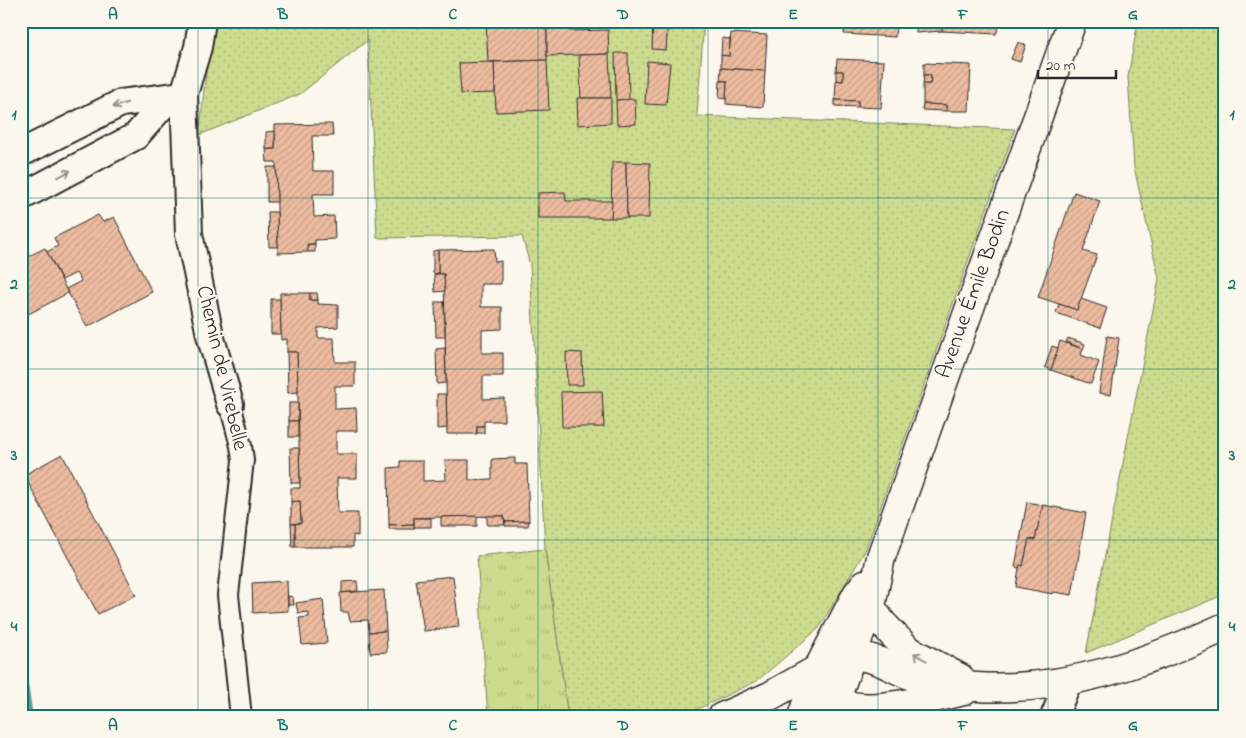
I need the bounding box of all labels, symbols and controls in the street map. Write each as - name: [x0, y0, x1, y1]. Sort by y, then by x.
- text: A: [108, 3, 118, 27]
- text: B: [277, 3, 289, 27]
- text: C: [449, 3, 458, 27]
- text: D: [616, 3, 629, 27]
- text: E: [788, 3, 798, 27]
- text: F: [957, 3, 969, 27]
- text: G: [1128, 3, 1138, 27]
- scale bar: [1038, 48, 1116, 80]
- text: 20 m: [1046, 55, 1076, 77]
- one-way arrow: [113, 101, 128, 110]
- text: 1: [11, 103, 17, 127]
- text: 1: [1229, 103, 1235, 127]
- one-way arrow: [57, 169, 72, 179]
- street label: Avenue Émile Bodin: [929, 205, 1019, 383]
- text: 2: [9, 273, 18, 297]
- text: 2: [1227, 273, 1236, 297]
- street label: Chemin de Virebelle: [186, 282, 256, 454]
- text: 3: [10, 444, 18, 468]
- text: 3: [1228, 444, 1236, 468]
- text: 4: [10, 615, 18, 639]
- text: 4: [1228, 615, 1236, 639]
- one-way arrow: [913, 651, 928, 661]
- text: A: [108, 714, 118, 738]
- text: B: [277, 714, 289, 738]
- text: C: [449, 714, 458, 738]
- text: D: [616, 714, 629, 738]
- text: E: [788, 714, 798, 738]
- text: F: [957, 714, 969, 738]
- text: G: [1128, 714, 1138, 738]

